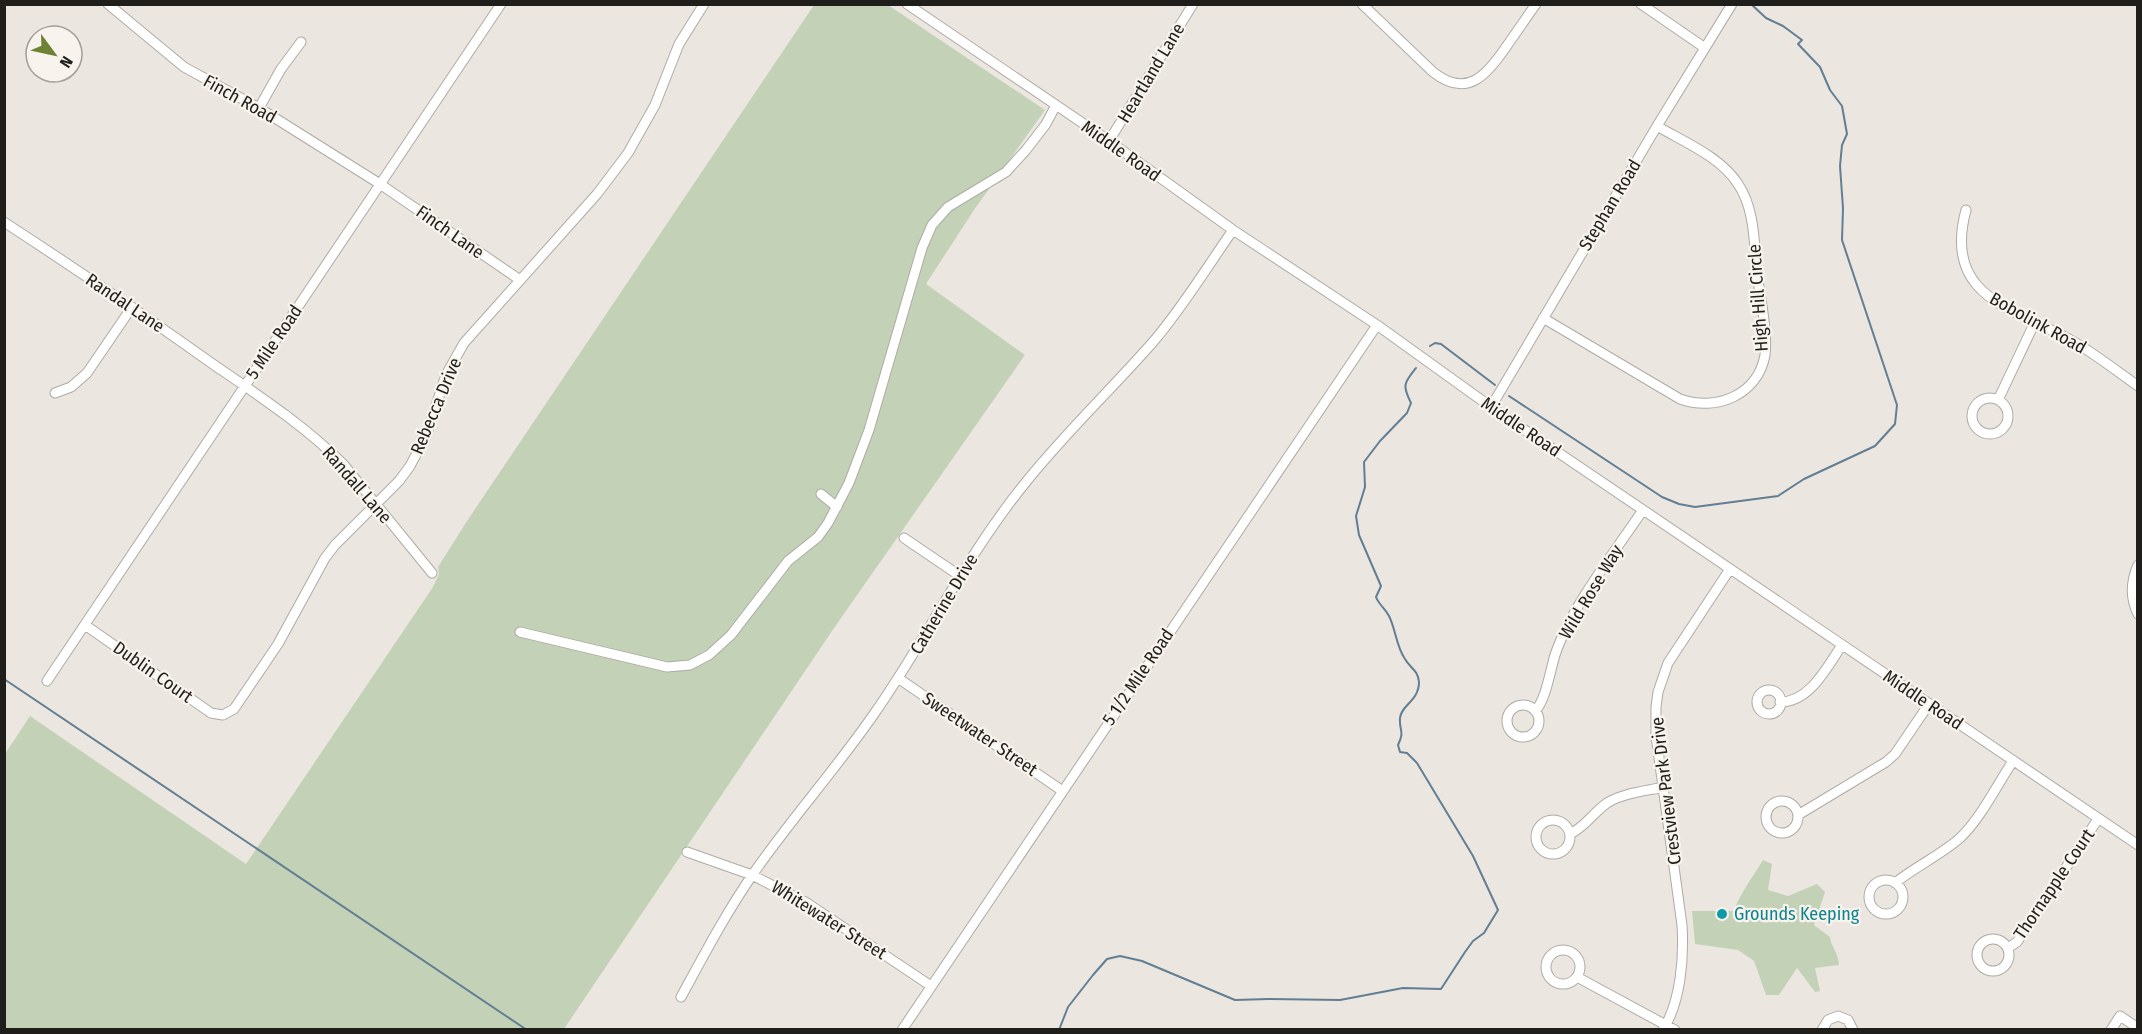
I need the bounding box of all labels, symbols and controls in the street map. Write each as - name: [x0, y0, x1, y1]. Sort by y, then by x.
- street label: Heartland Lane: [1113, 19, 1189, 127]
- north arrow: [24, 24, 84, 84]
- text: N: [56, 53, 77, 71]
- street label: Finch Road: [200, 70, 280, 128]
- street label: Middle Road: [1077, 116, 1165, 186]
- street label: Stephan Road: [1574, 155, 1646, 255]
- street label: Finch Lane: [412, 201, 488, 263]
- street label: High Hill Circle: [1743, 244, 1773, 352]
- street label: Randal Lane: [81, 269, 169, 337]
- street label: Bobolink Road: [1986, 287, 2090, 359]
- street label: 5 Mile Road: [241, 301, 307, 383]
- street label: Rebecca Drive: [406, 354, 466, 458]
- street label: Middle Road: [1477, 392, 1565, 462]
- street label: Randall Lane: [318, 442, 397, 528]
- street label: Wild Rose Way: [1554, 541, 1628, 643]
- street label: Catherine Drive: [905, 550, 983, 658]
- street label: 5 1/2 Mile Road: [1098, 624, 1178, 730]
- street label: Dublin Court: [109, 637, 197, 708]
- street label: Middle Road: [1879, 665, 1967, 735]
- street label: Sweetwater Street: [918, 687, 1042, 781]
- street label: Crestview Park Drive: [1646, 716, 1686, 866]
- street label: Thornapple Court: [2009, 824, 2099, 943]
- street label: Whitewater Street: [767, 876, 891, 964]
- place label: Grounds Keeping: [1734, 903, 1860, 925]
- marker: Grounds Keeping: [1715, 907, 1729, 921]

